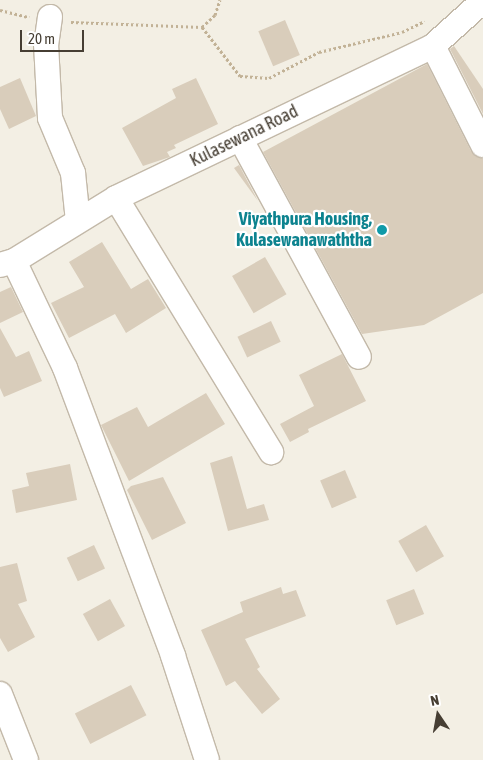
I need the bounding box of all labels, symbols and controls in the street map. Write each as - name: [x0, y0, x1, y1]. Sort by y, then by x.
- scale bar: [22, 20, 86, 52]
- text: 20 m: [28, 30, 55, 47]
- street label: Kulasewana Road: [186, 100, 302, 172]
- place label: Viyathpura Housing, Kulasewanawaththa: [236, 209, 372, 252]
- marker: Viyathpura Housing, Kulasewanawaththa: [376, 224, 388, 236]
- north arrow: [413, 690, 463, 740]
- text: N: [429, 692, 441, 709]

